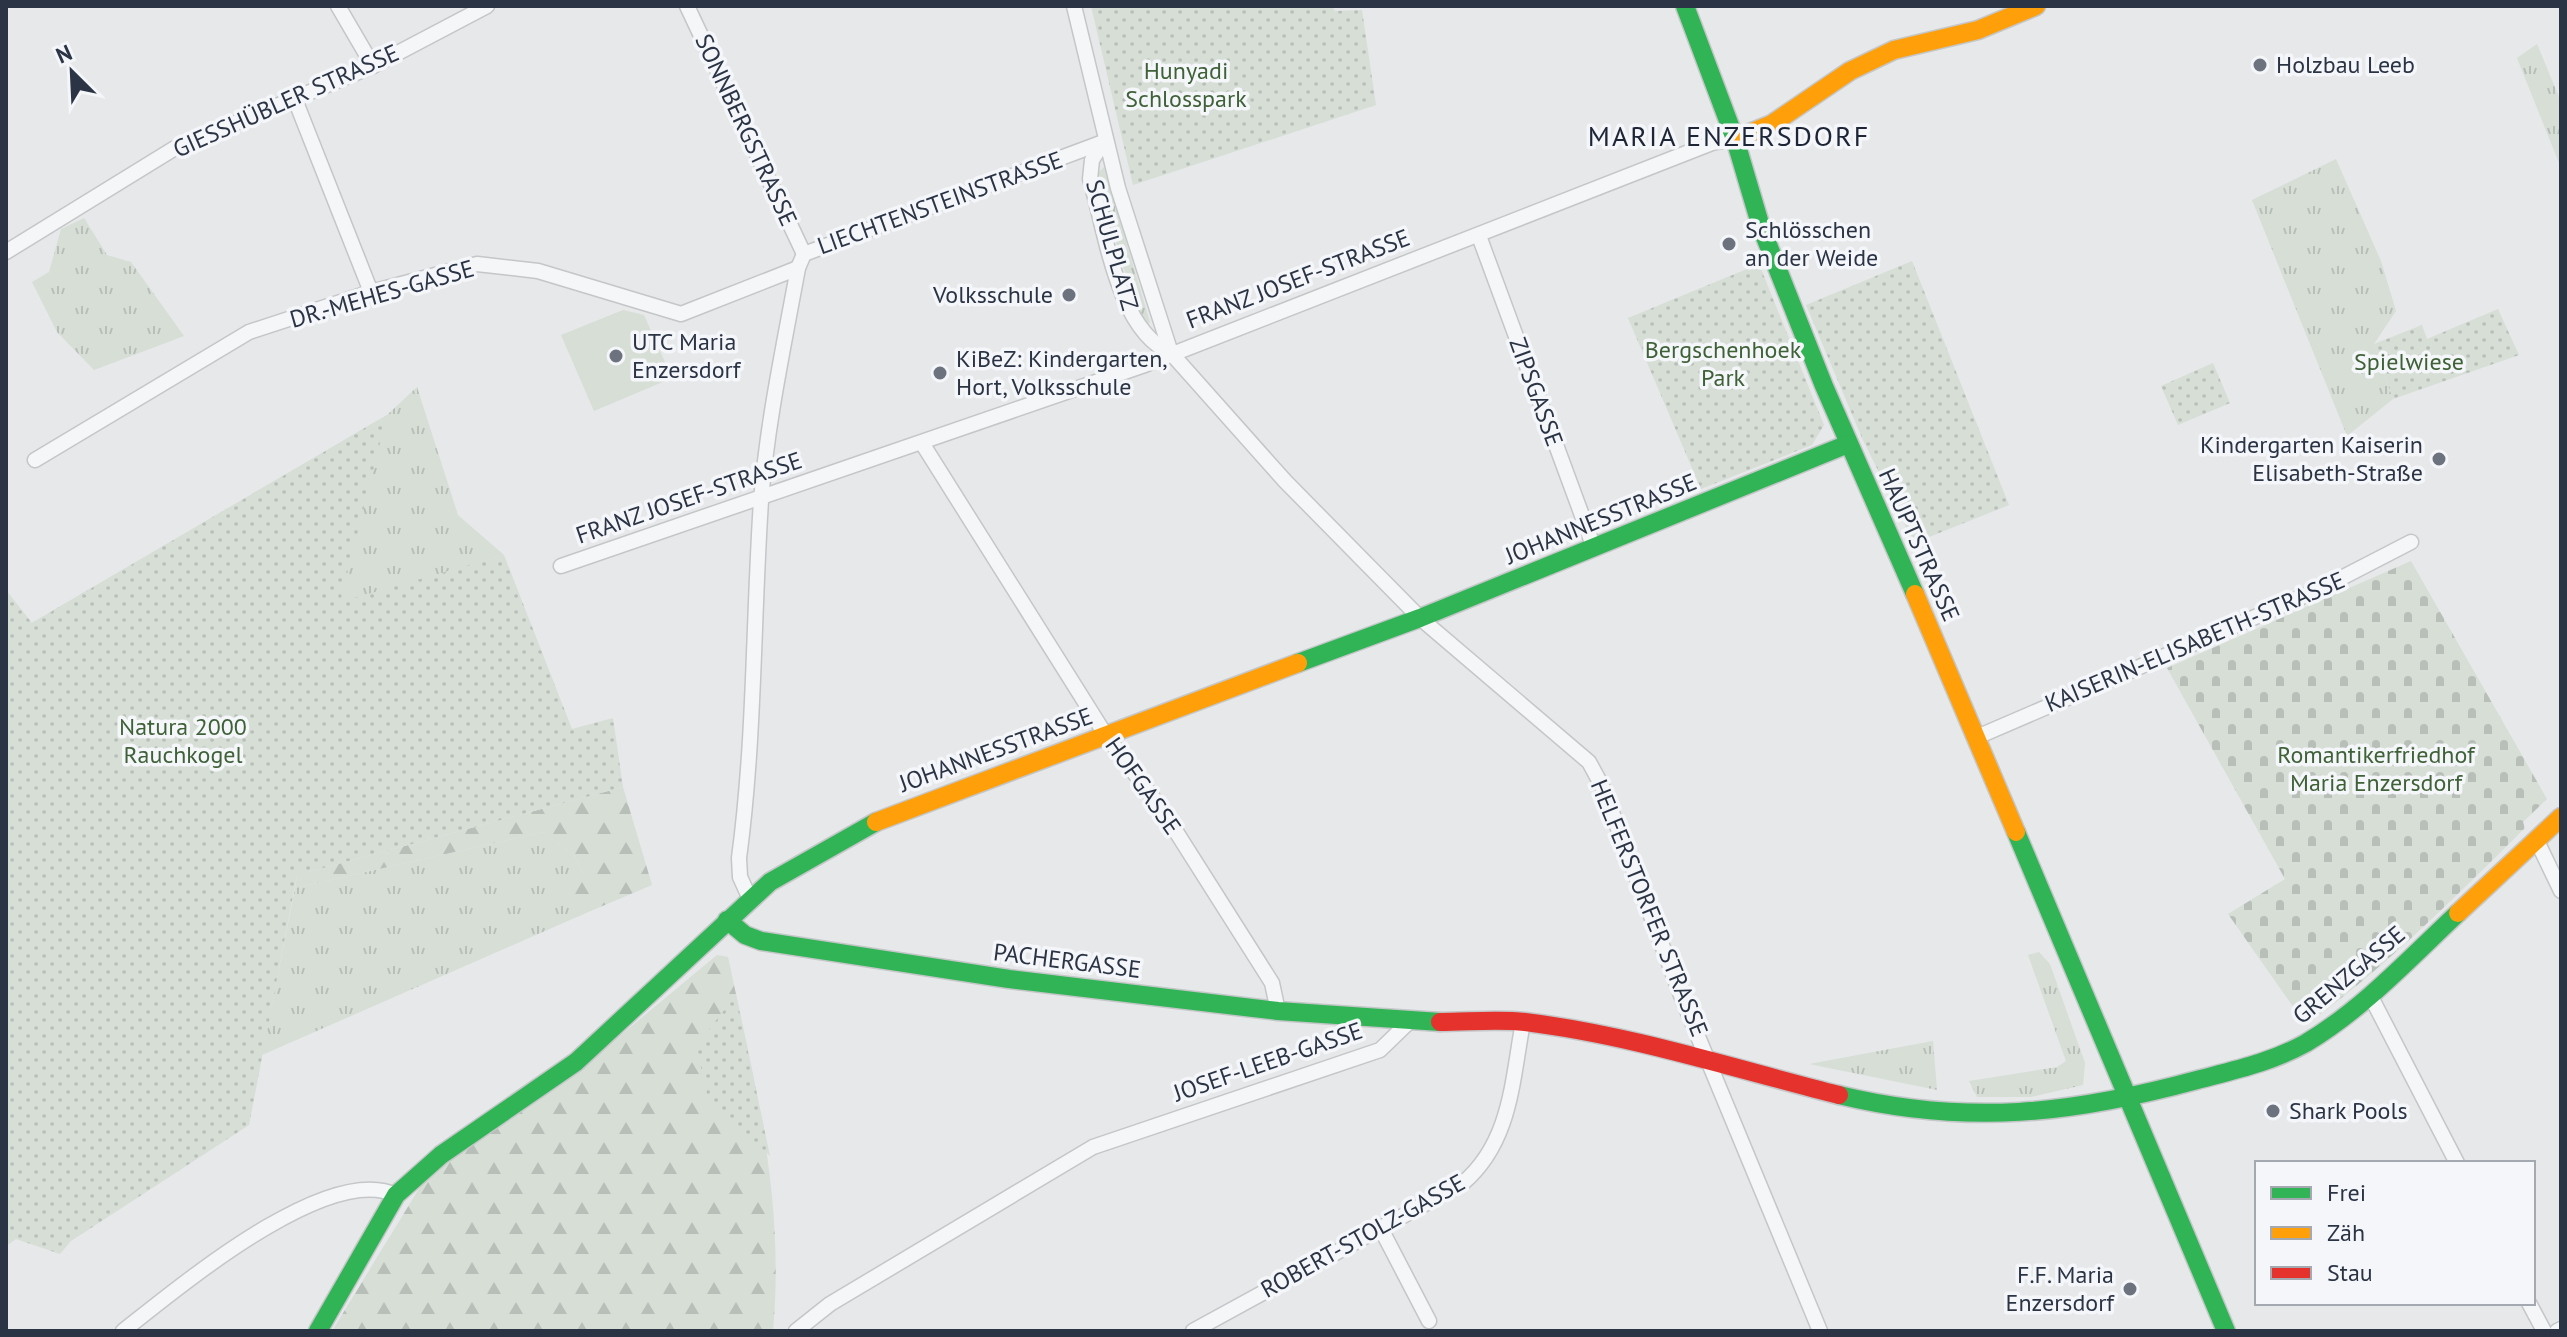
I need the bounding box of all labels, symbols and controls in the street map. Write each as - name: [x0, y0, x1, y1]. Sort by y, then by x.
- street label: SONNBERGSTRASSE: [688, 29, 805, 231]
- north arrow: [32, 32, 112, 112]
- street label: GIESSHÜBLER STRASSE: [168, 37, 404, 164]
- text: N: [52, 38, 76, 69]
- place label: Holzbau Leeb: [2276, 49, 2415, 80]
- park label: Hunyadi Schlosspark: [1125, 55, 1247, 114]
- marker: Holzbau Leeb: [2251, 56, 2269, 74]
- district label: MARIA ENZERSDORF: [1588, 117, 1870, 154]
- street label: LIECHTENSTEINSTRASSE: [813, 144, 1067, 261]
- street label: SCHULPLATZ: [1079, 176, 1146, 314]
- place label: Schlösschen an der Weide: [1745, 214, 1878, 273]
- street label: FRANZ JOSEF-STRASSE: [1182, 222, 1414, 335]
- marker: Schlösschen an der Weide: [1720, 235, 1738, 253]
- street label: DR.-MEHES-GASSE: [286, 252, 477, 335]
- place label: Volksschule: [932, 279, 1053, 310]
- marker: Volksschule: [1060, 286, 1078, 304]
- place label: UTC Maria Enzersdorf: [632, 326, 742, 385]
- street label: ZIPSGASSE: [1503, 333, 1570, 450]
- park label: Bergschenhoek Park: [1645, 334, 1802, 393]
- place label: KiBeZ: Kindergarten, Hort, Volksschule: [956, 343, 1168, 402]
- park label: Spielwiese: [2354, 346, 2464, 377]
- marker: UTC Maria Enzersdorf: [607, 347, 625, 365]
- marker: KiBeZ: Kindergarten, Hort, Volksschule: [931, 364, 949, 382]
- place label: Kindergarten Kaiserin Elisabeth-Straße: [2200, 429, 2423, 488]
- street label: FRANZ JOSEF-STRASSE: [572, 444, 806, 551]
- marker: Kindergarten Kaiserin Elisabeth-Straße: [2430, 450, 2448, 468]
- street label: HAUPTSTRASSE: [1872, 463, 1967, 626]
- street label: JOHANNESSTRASSE: [1500, 466, 1701, 571]
- street label: KAISERIN-ELISABETH-STRASSE: [2040, 564, 2349, 719]
- street label: JOHANNESSTRASSE: [894, 700, 1097, 799]
- park label: Natura 2000 Rauchkogel: [119, 711, 247, 770]
- street label: HOFGASSE: [1099, 731, 1188, 840]
- park label: Romantikerfriedhof Maria Enzersdorf: [2277, 739, 2476, 798]
- street label: HELFERSTORFER STRASSE: [1584, 775, 1715, 1041]
- street label: GRENZGASSE: [2286, 919, 2411, 1031]
- street label: PACHERGASSE: [992, 936, 1143, 985]
- street label: JOSEF-LEEB-GASSE: [1168, 1015, 1366, 1109]
- place label: Shark Pools: [2289, 1095, 2408, 1126]
- marker: Shark Pools: [2264, 1102, 2282, 1120]
- legend: [2255, 1161, 2535, 1305]
- street label: ROBERT-STOLZ-GASSE: [1255, 1167, 1470, 1305]
- text: Frei: [2327, 1177, 2366, 1208]
- text: Zäh: [2327, 1217, 2365, 1248]
- text: Stau: [2327, 1257, 2373, 1288]
- place label: F.F. Maria Enzersdorf: [2006, 1259, 2115, 1318]
- marker: F.F. Maria Enzersdorf: [2121, 1280, 2139, 1298]

